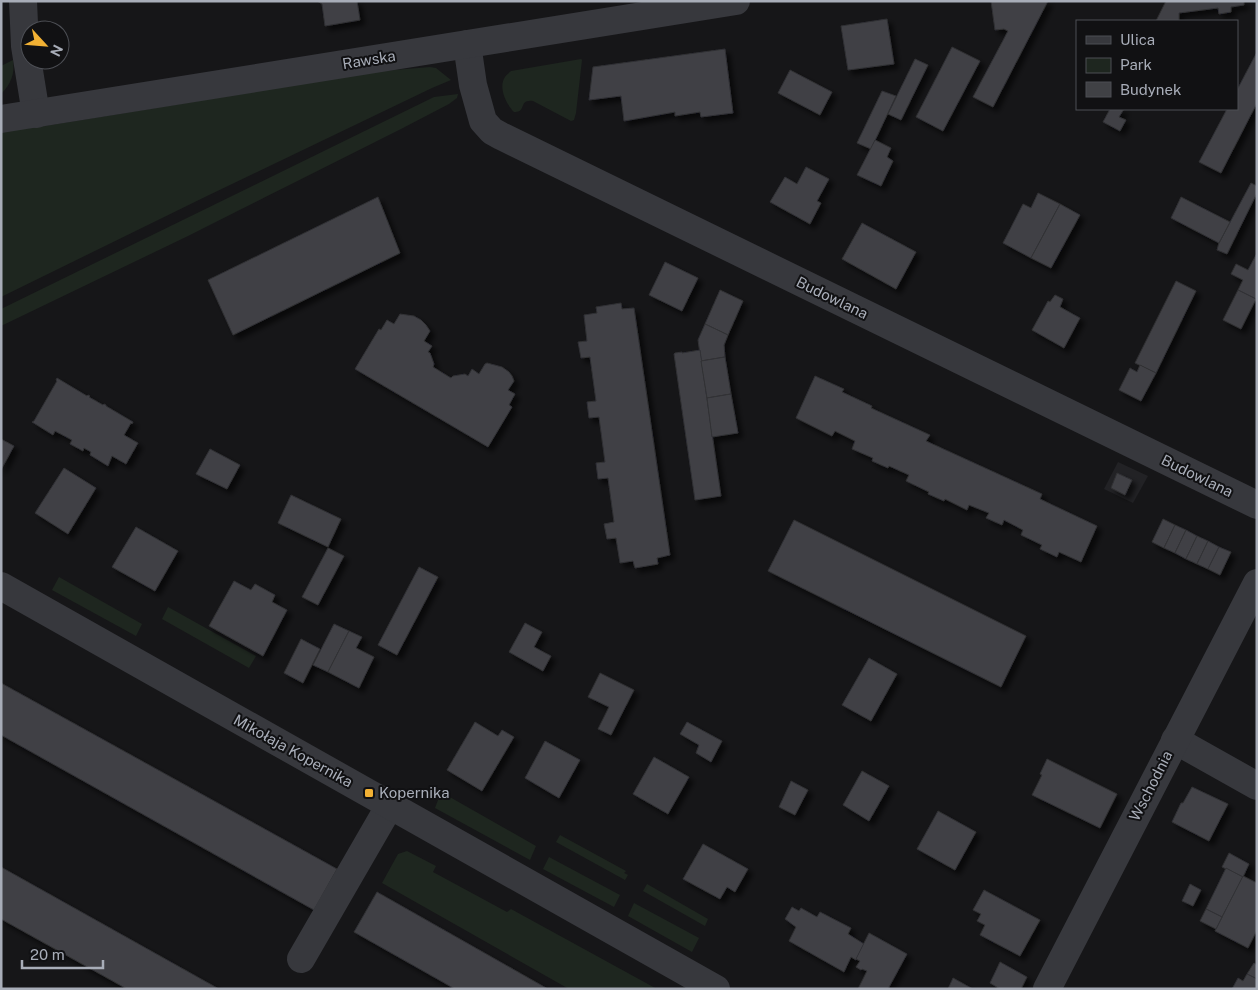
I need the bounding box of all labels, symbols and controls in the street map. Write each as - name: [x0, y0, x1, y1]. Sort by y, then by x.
- north arrow: [20, 20, 70, 70]
- legend: [1076, 20, 1238, 110]
- text: Ulica: [1120, 31, 1155, 48]
- text: N: [47, 42, 66, 59]
- street label: Rawska: [341, 47, 397, 72]
- text: Park: [1120, 56, 1152, 73]
- text: Budynek: [1120, 81, 1181, 98]
- street label: Budowlana: [794, 273, 871, 322]
- street label: Budowlana: [1159, 451, 1236, 500]
- street label: Mikołaja Kopernika: [231, 711, 356, 790]
- street label: Wschodnia: [1126, 748, 1175, 824]
- place label: Kopernika: [379, 784, 450, 801]
- marker: Kopernika: [363, 787, 375, 799]
- scale bar: [22, 938, 104, 970]
- text: 20 m: [30, 946, 65, 963]

